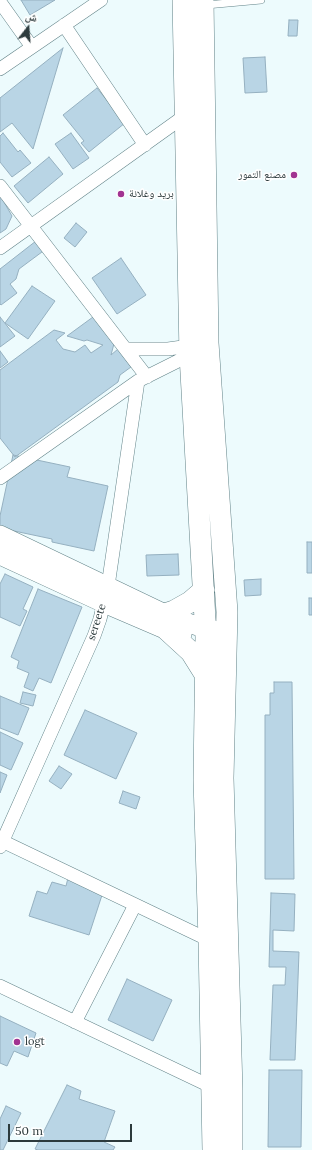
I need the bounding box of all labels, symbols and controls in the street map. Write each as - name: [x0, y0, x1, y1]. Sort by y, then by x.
- north arrow: [8, 8, 48, 48]
- text: ش: [24, 8, 39, 25]
- place label: مصنع التمور: [238, 168, 286, 182]
- marker: مصنع التمور: [289, 170, 299, 180]
- place label: بريد وغلانة: [129, 187, 174, 201]
- marker: بريد وغلانة: [116, 189, 126, 199]
- street label: sereete: [85, 602, 109, 642]
- place label: logt: [25, 1035, 45, 1049]
- marker: logt: [12, 1037, 22, 1047]
- scale bar: [10, 1116, 134, 1142]
- text: 50 m: [15, 1123, 43, 1138]

